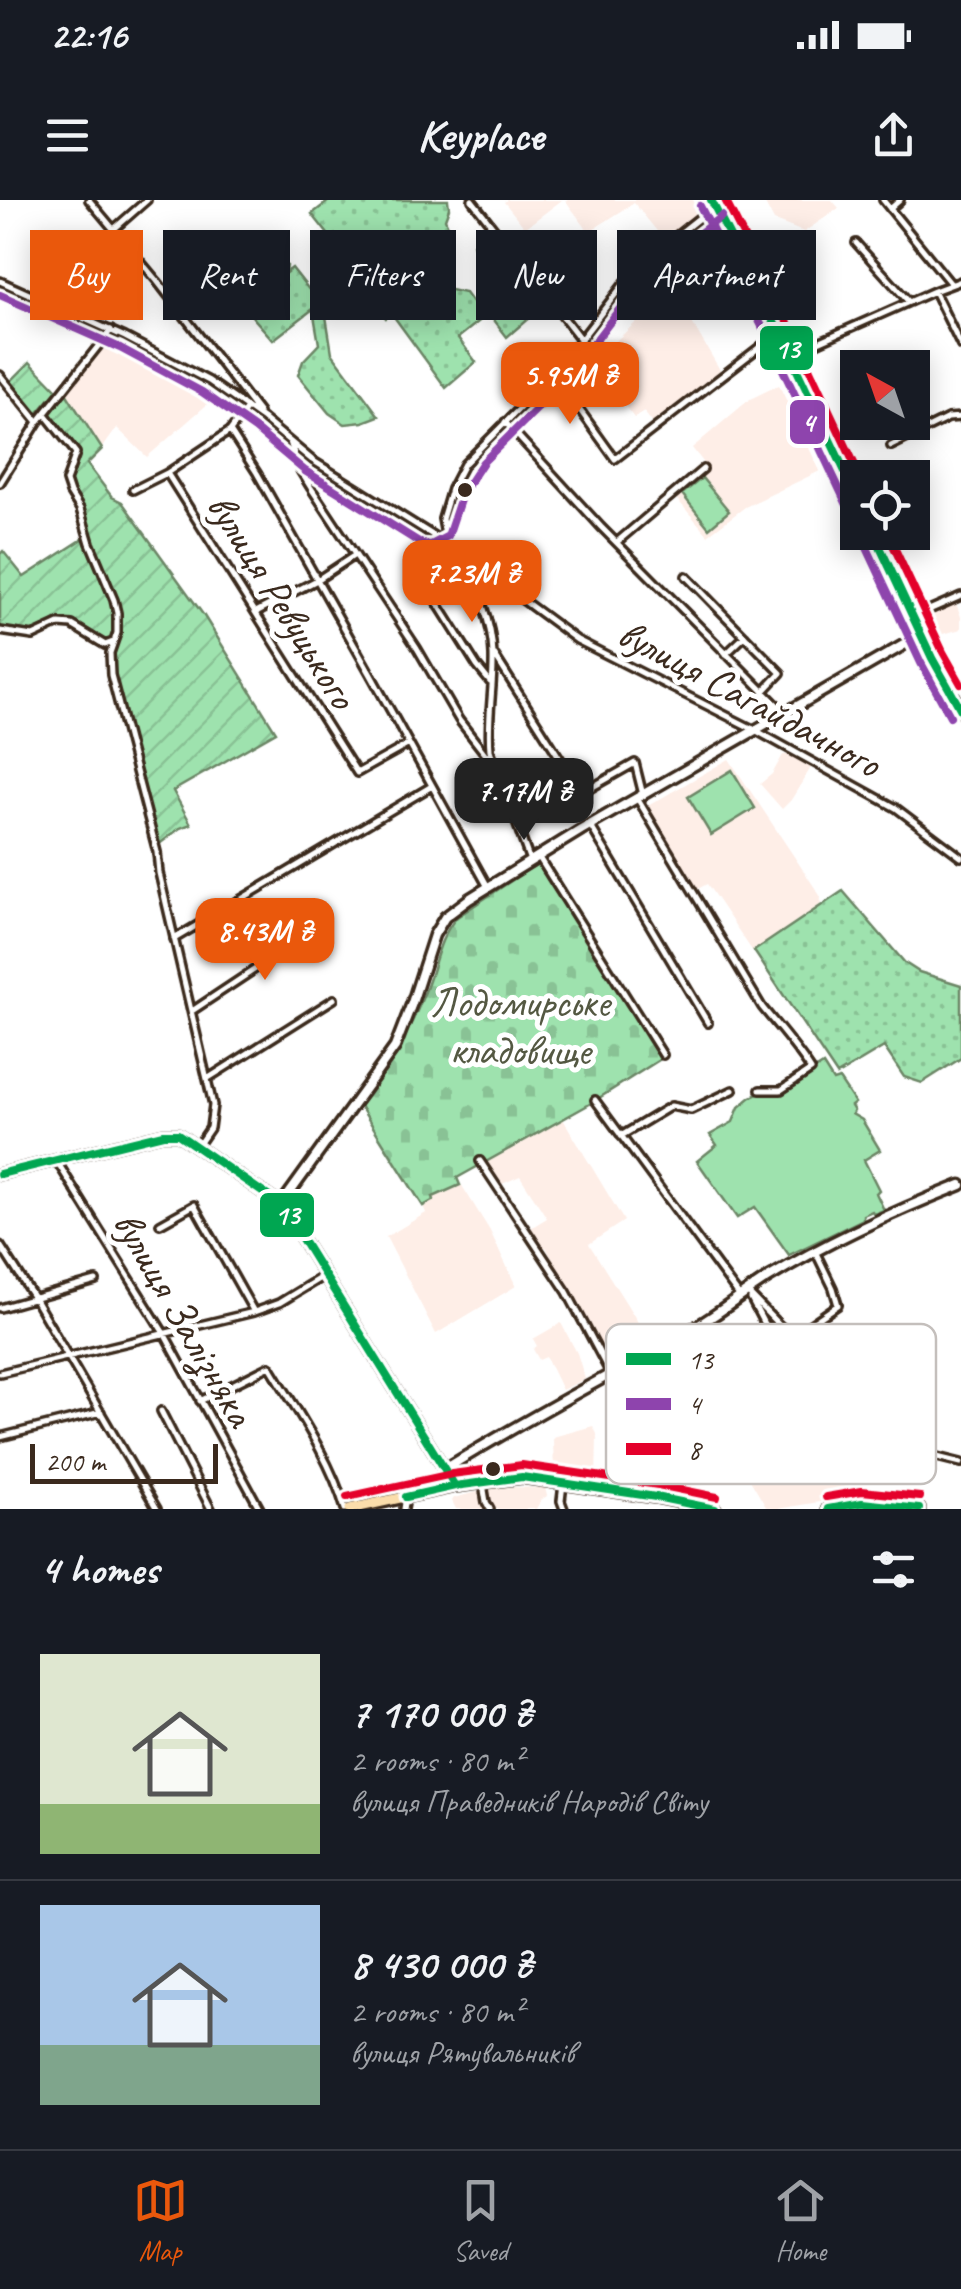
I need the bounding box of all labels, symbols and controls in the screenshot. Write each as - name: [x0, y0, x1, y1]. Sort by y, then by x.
- text: 22:16: [50, 12, 127, 59]
- text: Keyplace: [417, 107, 544, 164]
- icon: menu: [40, 108, 95, 163]
- icon: share: [866, 108, 921, 163]
- chip: Buy: [30, 230, 143, 320]
- chip: Rent: [163, 230, 290, 320]
- chip: Filters: [310, 230, 456, 320]
- chip: New: [476, 230, 597, 320]
- chip: Apartment: [617, 230, 816, 320]
- line badge: 13: [758, 324, 815, 372]
- text: 13: [774, 331, 802, 366]
- pin: 5.95M ₴: [478, 342, 662, 427]
- north arrow: [840, 350, 930, 440]
- map controls: [840, 350, 930, 550]
- text: 5.95M ₴: [523, 354, 617, 395]
- line badge: 4: [788, 398, 827, 446]
- text: 4: [802, 405, 818, 440]
- button: locate: [840, 460, 930, 550]
- unlabelled marker: [455, 480, 475, 500]
- street label: вулиця Ревуцького: [195, 483, 370, 720]
- pin: 7.23M ₴: [380, 540, 564, 625]
- text: 7.23M ₴: [424, 552, 520, 593]
- street label: вулиця Сагайдачного: [609, 607, 892, 791]
- pin: 7.17M ₴: [432, 758, 616, 843]
- text: 7.17M ₴: [476, 770, 572, 811]
- pin: 8.43M ₴: [173, 898, 357, 983]
- text: 8.43M ₴: [217, 910, 313, 951]
- park label: Лодомирське кладовище: [430, 976, 613, 1077]
- line badge: 13: [258, 1191, 316, 1239]
- text: 13: [274, 1197, 302, 1232]
- street label: вулиця Залізняка: [101, 1202, 268, 1439]
- legend: [606, 1324, 936, 1484]
- text: 13: [688, 1342, 716, 1377]
- text: 4: [688, 1387, 703, 1422]
- text: 8: [688, 1432, 703, 1467]
- scale bar: [30, 1439, 218, 1484]
- text: 200 m: [45, 1444, 105, 1479]
- unlabelled marker: [483, 1459, 503, 1479]
- icon: filters: [866, 1542, 921, 1597]
- text: 4 homes: [40, 1543, 159, 1596]
- text: 7 170 000 ₴: [350, 1687, 532, 1740]
- icon: home: [120, 1694, 240, 1814]
- text: 2 rooms · 80 m²: [350, 1740, 523, 1781]
- text: вулиця Праведників Народів Світу: [350, 1781, 708, 1822]
- text: 8 430 000 ₴: [350, 1938, 532, 1991]
- icon: home: [120, 1945, 240, 2065]
- text: 2 rooms · 80 m²: [350, 1991, 523, 2032]
- text: вулиця Рятувальників: [350, 2032, 575, 2073]
- tab: Map: [133, 2173, 188, 2268]
- tab: Saved: [453, 2173, 508, 2268]
- tab: Home: [773, 2173, 828, 2268]

